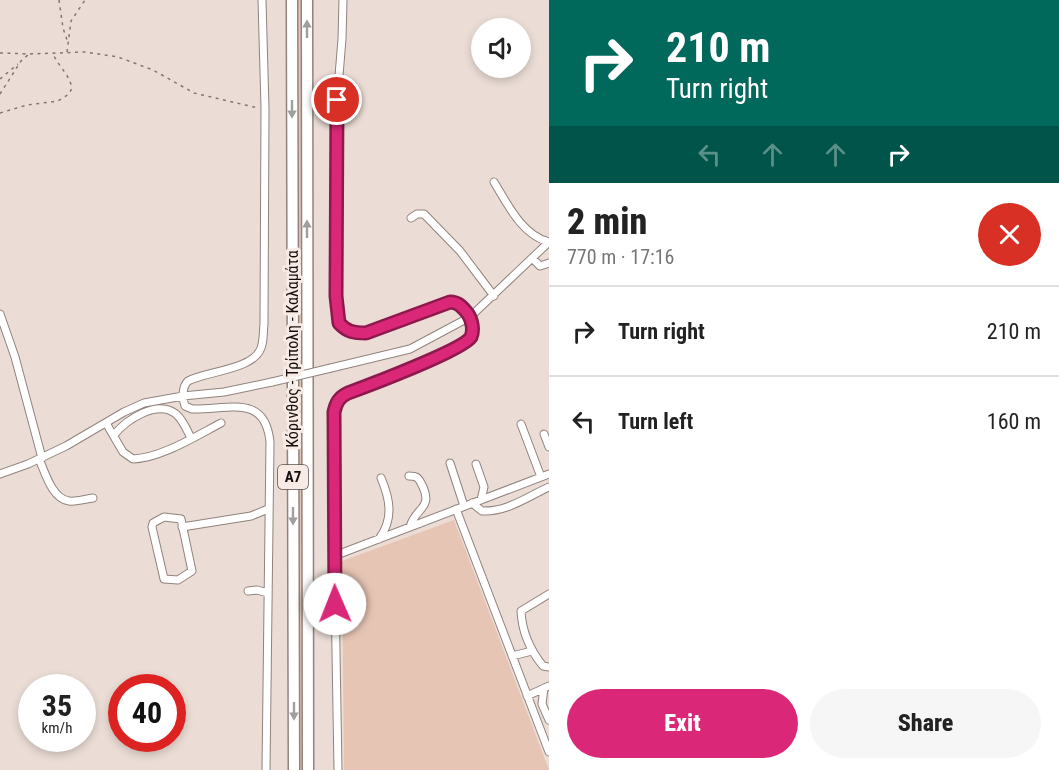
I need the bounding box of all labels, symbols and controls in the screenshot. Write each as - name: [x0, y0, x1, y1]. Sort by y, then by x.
- map controls: [471, 18, 531, 78]
- button: sound: [471, 18, 531, 78]
- one-way arrow: [302, 19, 312, 38]
- text: 210 m: [666, 23, 771, 72]
- icon: right: [567, 24, 645, 102]
- text: Turn right: [666, 73, 768, 105]
- pin: [311, 74, 362, 125]
- icon: arrive: [320, 83, 353, 116]
- one-way arrow: [288, 99, 297, 118]
- icon: left: [693, 138, 726, 171]
- icon: ahead: [756, 138, 789, 171]
- icon: ahead: [819, 138, 852, 171]
- icon: right: [882, 138, 915, 171]
- text: 2 min: [567, 201, 647, 243]
- button: close: [978, 203, 1041, 266]
- one-way arrow: [302, 219, 312, 238]
- text: 770 m · 17:16: [567, 245, 674, 269]
- street label: Κόρινθος - Τρίπολη - Καλαμάτα: [283, 250, 302, 448]
- icon: right: [567, 315, 600, 348]
- text: Turn right: [618, 319, 705, 344]
- text: 210 m: [987, 319, 1041, 344]
- icon: left: [567, 405, 600, 438]
- text: Turn left: [618, 409, 693, 434]
- text: 160 m: [987, 409, 1041, 434]
- road number: Α7: [278, 465, 308, 489]
- one-way arrow: [288, 507, 298, 526]
- position arrow: [303, 572, 367, 636]
- speed limit sign: 40: [108, 674, 186, 752]
- text: 35: [42, 688, 72, 723]
- button: Exit: [567, 689, 798, 758]
- button: Share: [810, 689, 1041, 758]
- one-way arrow: [289, 702, 299, 721]
- text: km/h: [42, 719, 72, 737]

